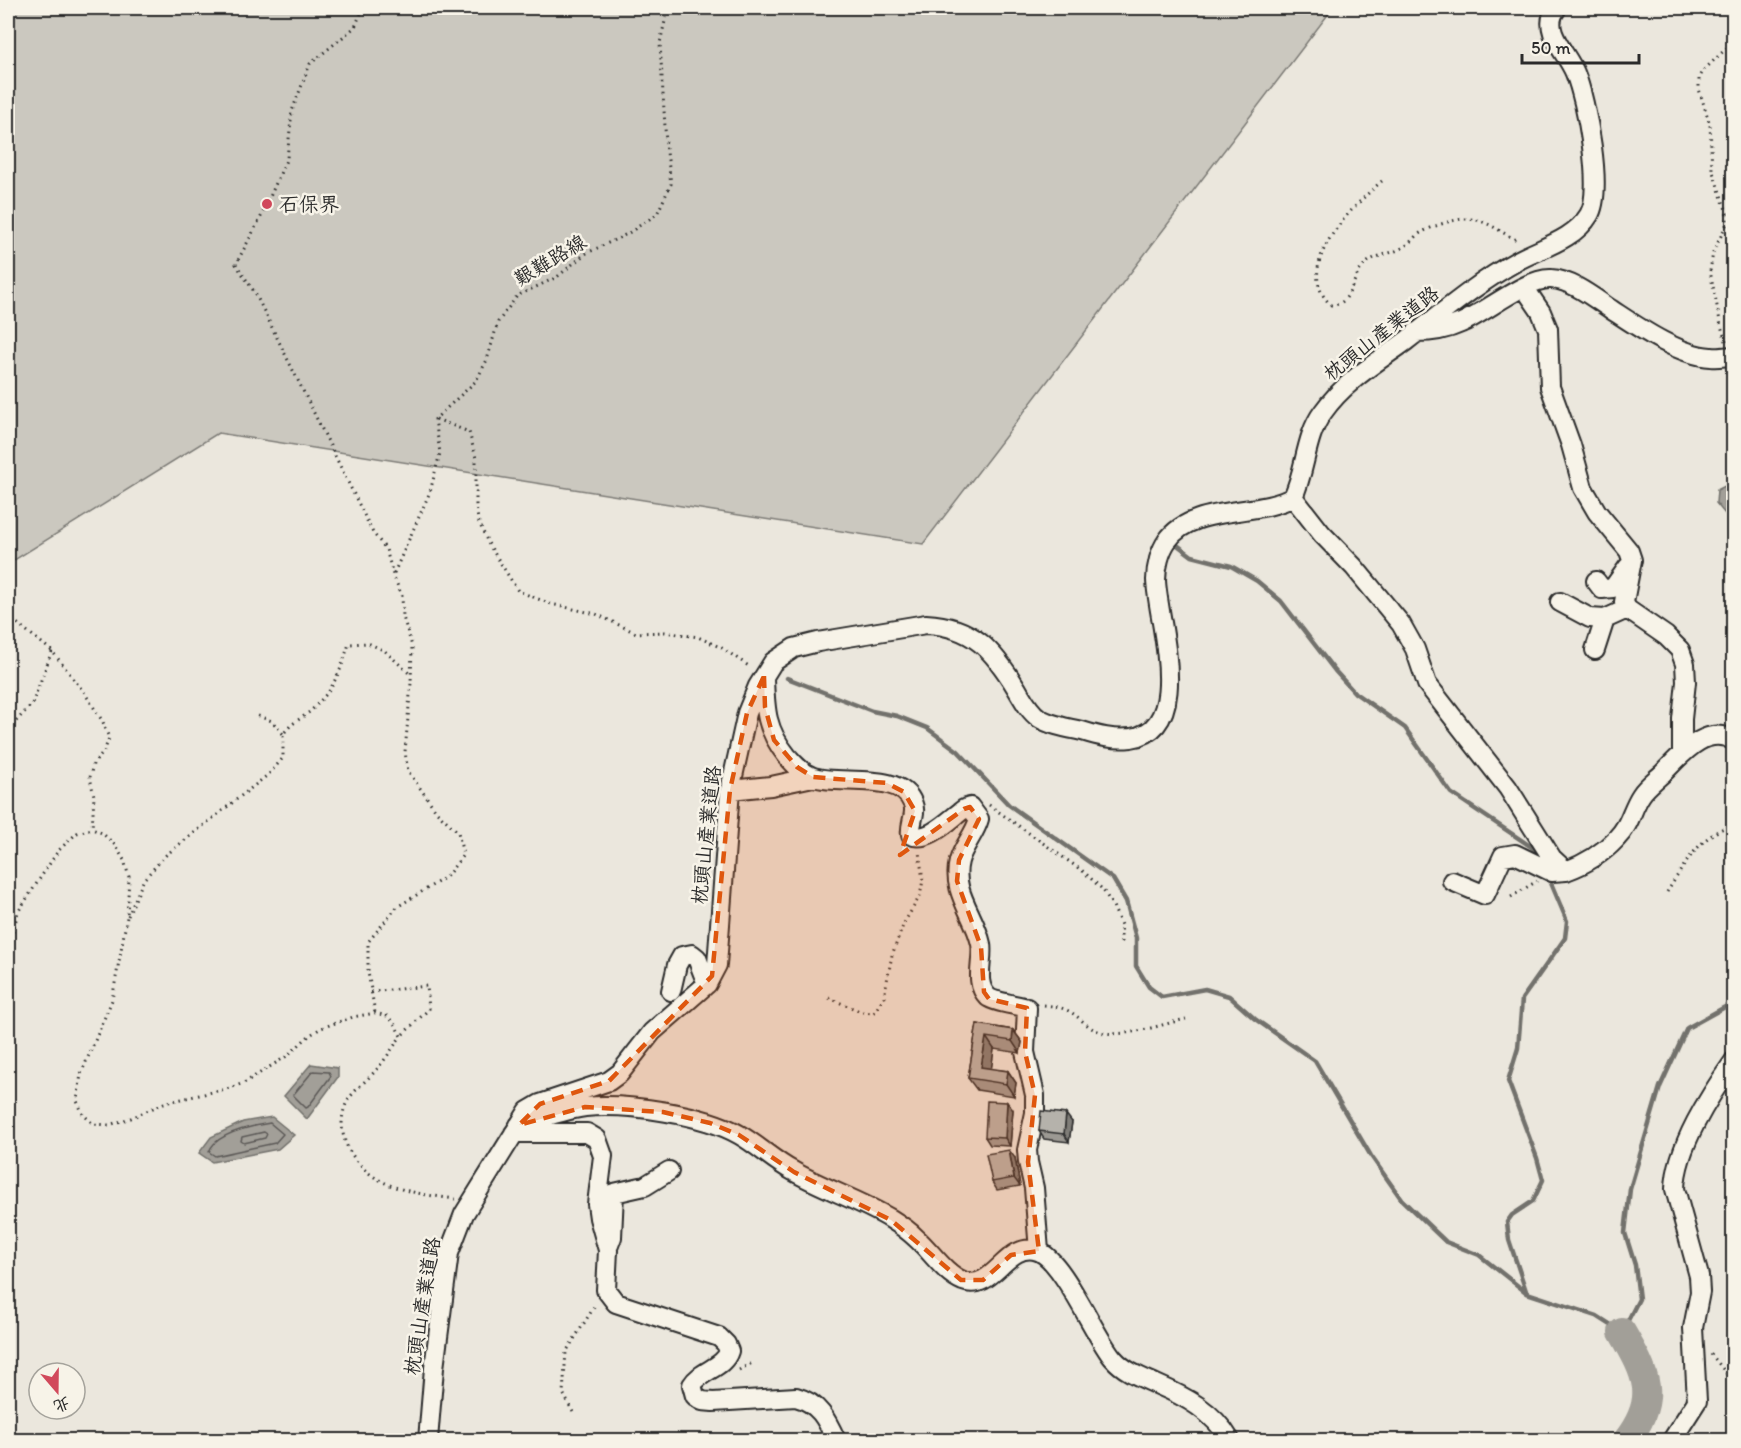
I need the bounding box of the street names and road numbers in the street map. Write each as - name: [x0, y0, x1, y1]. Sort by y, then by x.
- street label: 艱難路線: [510, 229, 590, 291]
- street label: 枕頭山產業道路: [1318, 280, 1444, 386]
- street label: 枕頭山產業道路: [687, 763, 725, 906]
- street label: 枕頭山產業道路: [399, 1234, 445, 1377]

